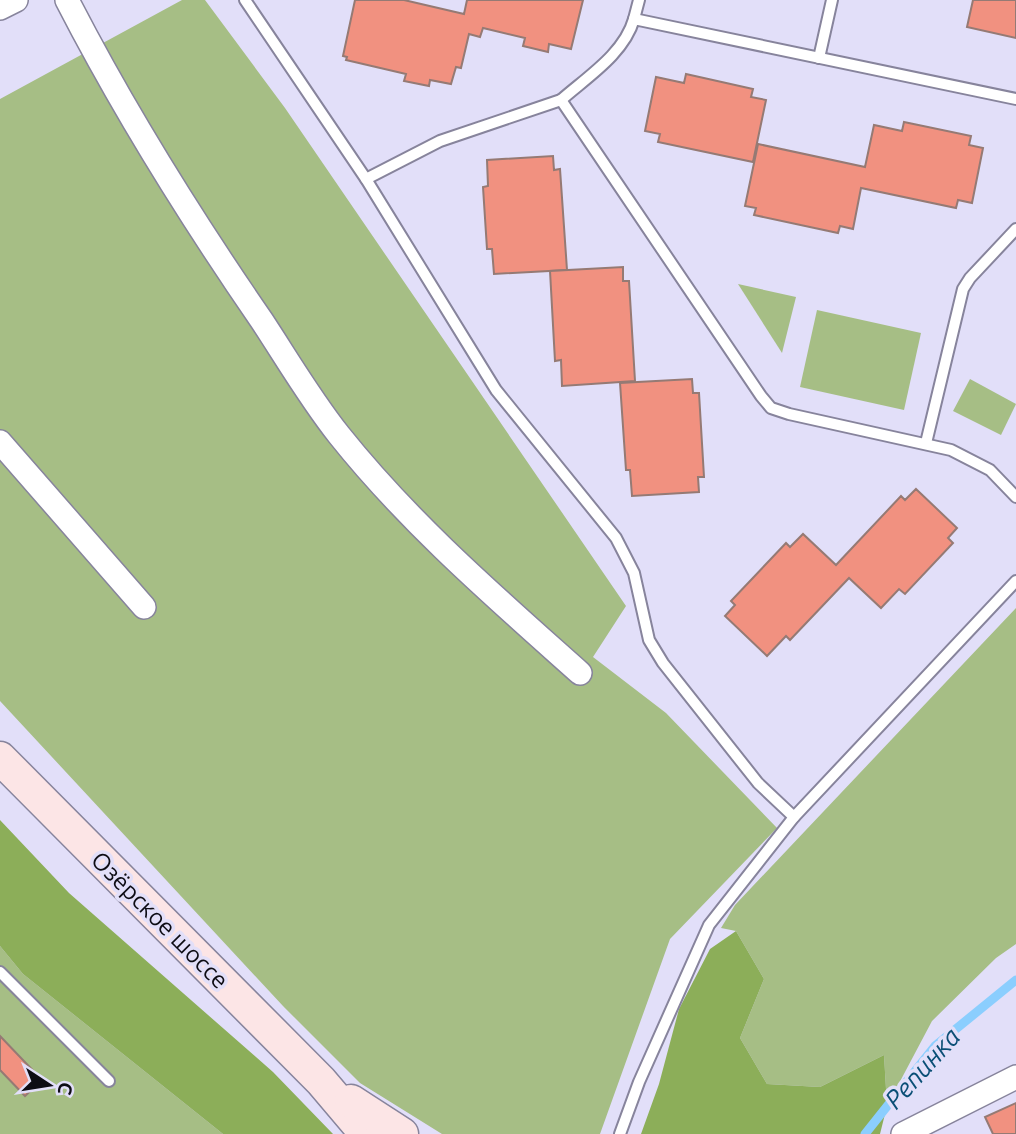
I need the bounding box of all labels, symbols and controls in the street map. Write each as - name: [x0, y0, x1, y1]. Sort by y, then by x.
- street label: Озёрское шоссе: [86, 846, 234, 994]
- water label: Репинка: [878, 1022, 966, 1114]
- north arrow: [14, 1050, 84, 1120]
- text: С: [54, 1080, 78, 1097]

